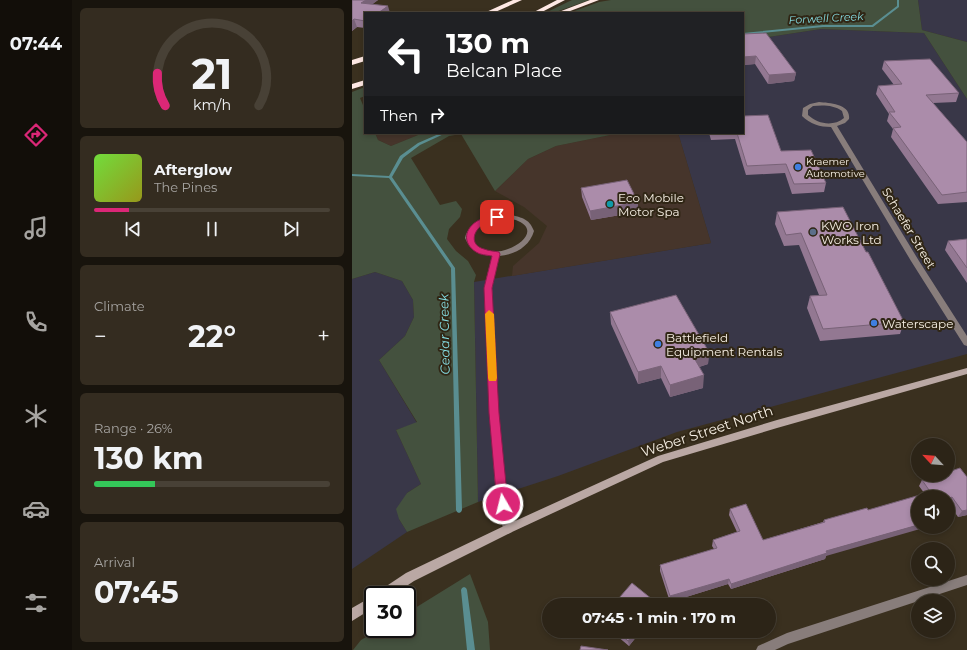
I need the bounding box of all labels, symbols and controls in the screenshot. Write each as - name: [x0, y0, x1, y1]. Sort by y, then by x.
- water label: Forwell Creek: [788, 9, 864, 27]
- text: 130 m: [446, 26, 530, 60]
- icon: left: [380, 28, 432, 80]
- text: 07:44: [10, 33, 62, 55]
- text: 21: [192, 49, 232, 99]
- text: Belcan Place: [446, 60, 562, 82]
- text: km/h: [193, 96, 231, 114]
- icon: right: [426, 104, 448, 126]
- text: Then: [380, 106, 418, 125]
- icon: directions: [22, 121, 50, 149]
- place label: Kraemer Automotive: [806, 155, 865, 180]
- text: Afterglow: [154, 160, 232, 179]
- marker: Kraemer Automotive: [793, 162, 803, 172]
- text: The Pines: [154, 179, 217, 195]
- street label: Schaefer Street: [879, 185, 939, 271]
- place label: Eco Mobile Motor Spa: [618, 190, 684, 219]
- marker: Eco Mobile Motor Spa: [605, 199, 615, 209]
- pin: [480, 200, 514, 234]
- icon: arrive: [486, 206, 508, 228]
- icon: music: [22, 214, 50, 242]
- icon: previous: [122, 218, 144, 240]
- icon: pause: [201, 218, 223, 240]
- icon: next: [280, 218, 302, 240]
- place label: KWO Iron Works Ltd: [821, 218, 882, 247]
- marker: KWO Iron Works Ltd: [808, 227, 818, 237]
- water label: Cedar Creek: [435, 292, 453, 375]
- text: Climate: [94, 298, 145, 314]
- icon: phone: [22, 308, 50, 336]
- place label: Waterscape: [882, 316, 954, 331]
- text: 22°: [188, 318, 236, 355]
- marker: Waterscape: [869, 318, 879, 328]
- text: −: [94, 323, 107, 350]
- text: +: [317, 323, 330, 350]
- place label: Battlefield Equipment Rentals: [666, 330, 783, 359]
- marker: Battlefield Equipment Rentals: [653, 339, 663, 349]
- street label: Weber Street North: [639, 401, 775, 461]
- icon: climate: [22, 402, 50, 430]
- text: Range · 26%: [94, 420, 172, 436]
- north arrow: [911, 438, 955, 482]
- map controls: [911, 438, 955, 638]
- text: 130 km: [94, 440, 203, 477]
- position arrow: [482, 483, 524, 525]
- button: sound: [911, 490, 955, 534]
- icon: car: [22, 495, 50, 523]
- button: search: [911, 542, 955, 586]
- text: Arrival: [94, 554, 135, 570]
- text: 07:45: [94, 574, 179, 611]
- speed limit sign: 30: [364, 586, 416, 638]
- icon: filters: [22, 589, 50, 617]
- button: layers: [911, 594, 955, 638]
- text: 07:45 · 1 min · 170 m: [582, 608, 736, 627]

